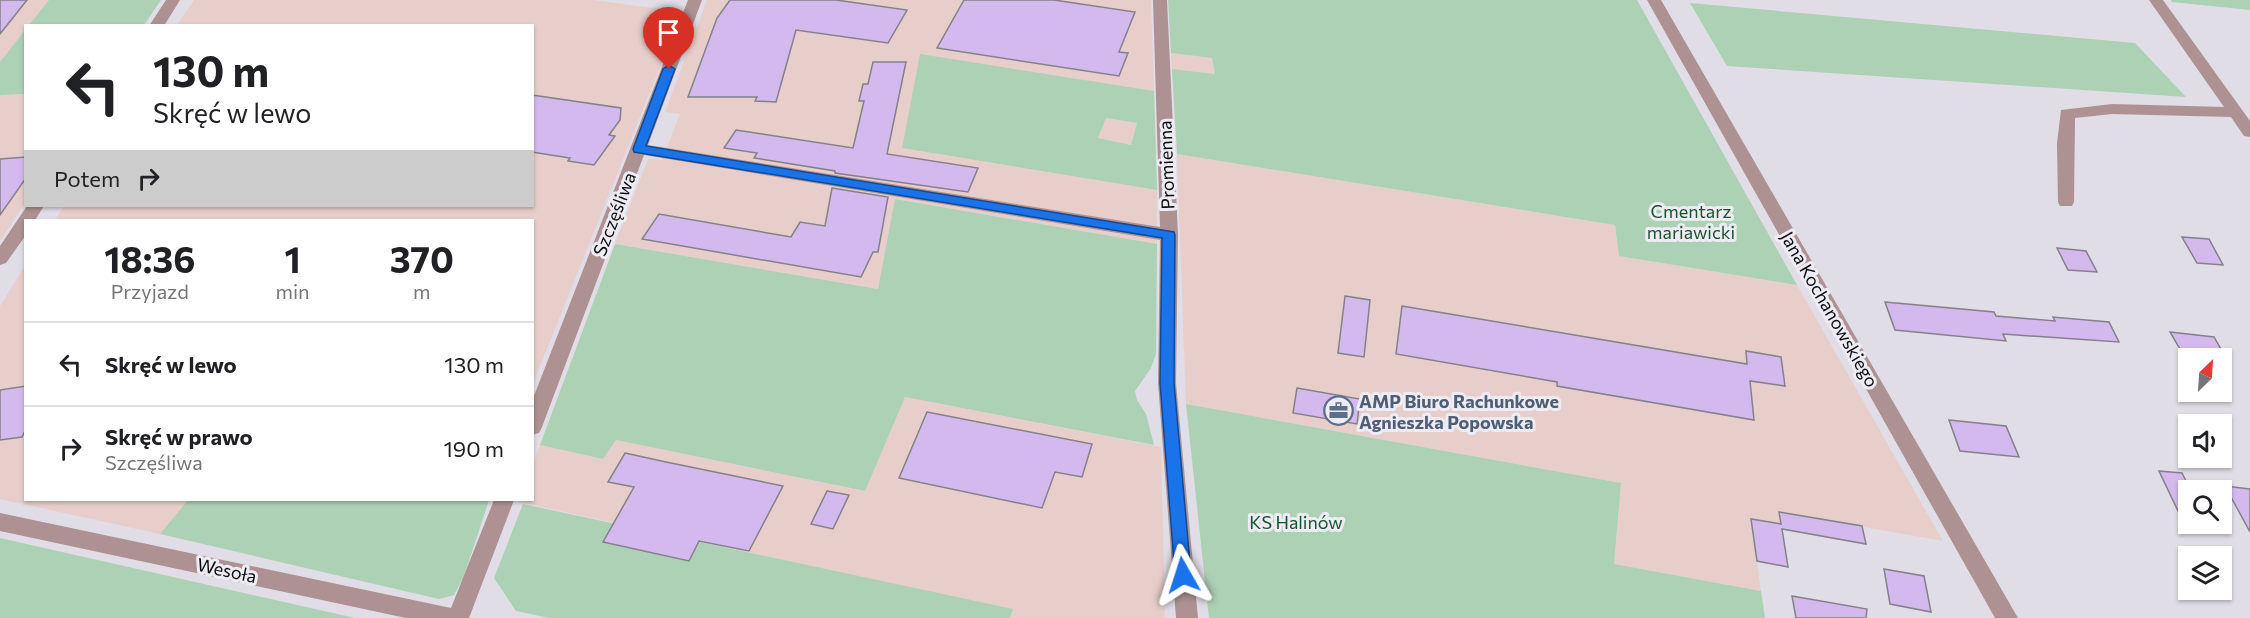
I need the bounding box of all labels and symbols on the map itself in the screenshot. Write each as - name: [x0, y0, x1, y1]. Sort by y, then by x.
- pin: [643, 7, 694, 69]
- street label: Promienna: [1153, 120, 1179, 210]
- street label: Szczęśliwa: [588, 169, 640, 259]
- park label: Cmentarz mariawicki: [1647, 200, 1735, 243]
- street label: Jana Kochanowskiego: [1776, 227, 1884, 391]
- north arrow: [2178, 348, 2232, 402]
- place label: AMP Biuro Rachunkowe Agnieszka Popowska: [1359, 390, 1559, 433]
- office icon: AMP Biuro Rachunkowe Agnieszka Popowska: [1322, 395, 1354, 427]
- park label: KS Halinów: [1249, 511, 1343, 533]
- position arrow: [1151, 543, 1215, 607]
- street label: Wesoła: [195, 553, 259, 587]

